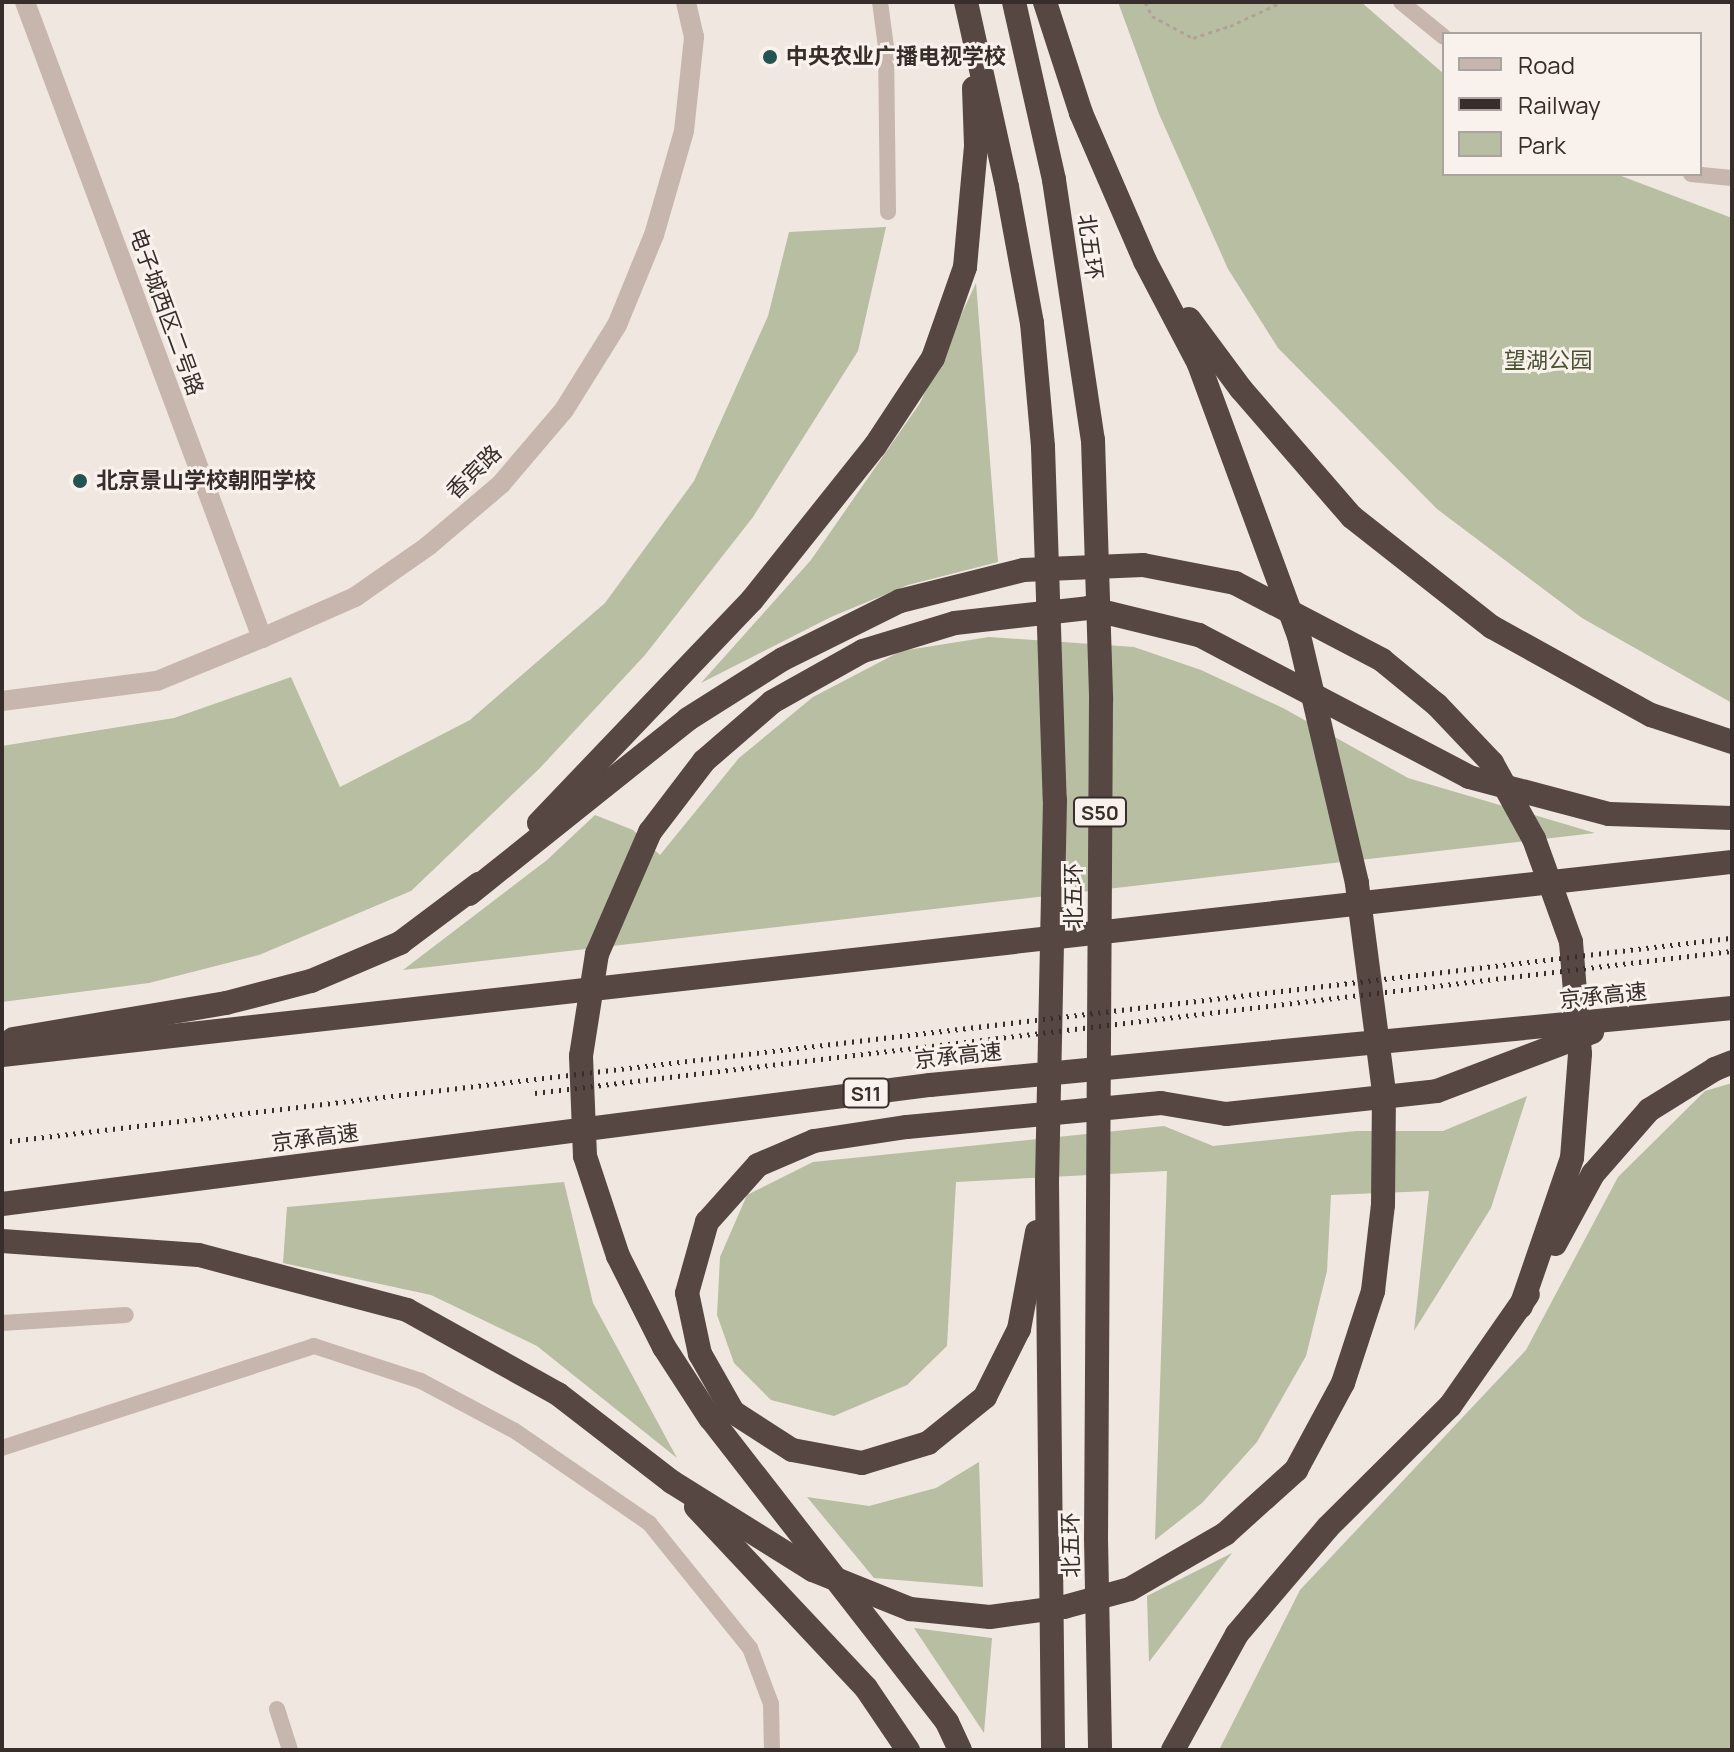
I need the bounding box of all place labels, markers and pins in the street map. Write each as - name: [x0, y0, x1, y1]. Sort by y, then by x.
- place label: 中央农业广播电视学校: [786, 44, 1006, 70]
- marker: 中央农业广播电视学校: [761, 48, 779, 66]
- place label: 北京景山学校朝阳学校: [96, 468, 316, 494]
- marker: 北京景山学校朝阳学校: [71, 472, 89, 490]

